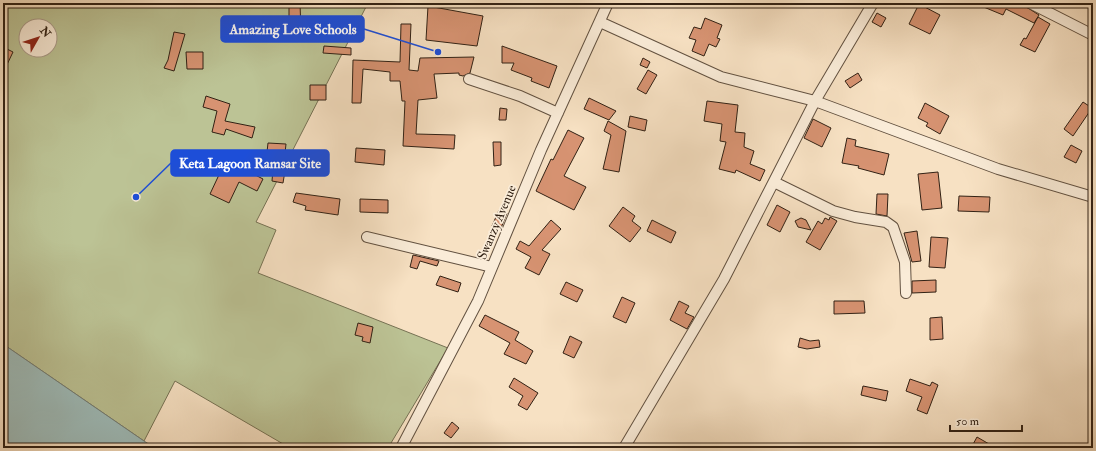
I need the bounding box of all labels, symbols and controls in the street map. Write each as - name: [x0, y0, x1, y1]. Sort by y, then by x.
- callout: Amazing Love Schools: [221, 16, 364, 42]
- north arrow: [18, 18, 58, 58]
- text: Amazing Love Schools: [228, 21, 357, 39]
- text: N: [37, 23, 54, 41]
- callout: Keta Lagoon Ramsar Site: [171, 150, 329, 176]
- text: Keta Lagoon Ramsar Site: [179, 155, 321, 173]
- street label: Swanzy Avenue: [474, 182, 521, 263]
- scale bar: [950, 407, 1022, 433]
- text: 50 m: [956, 414, 980, 429]

